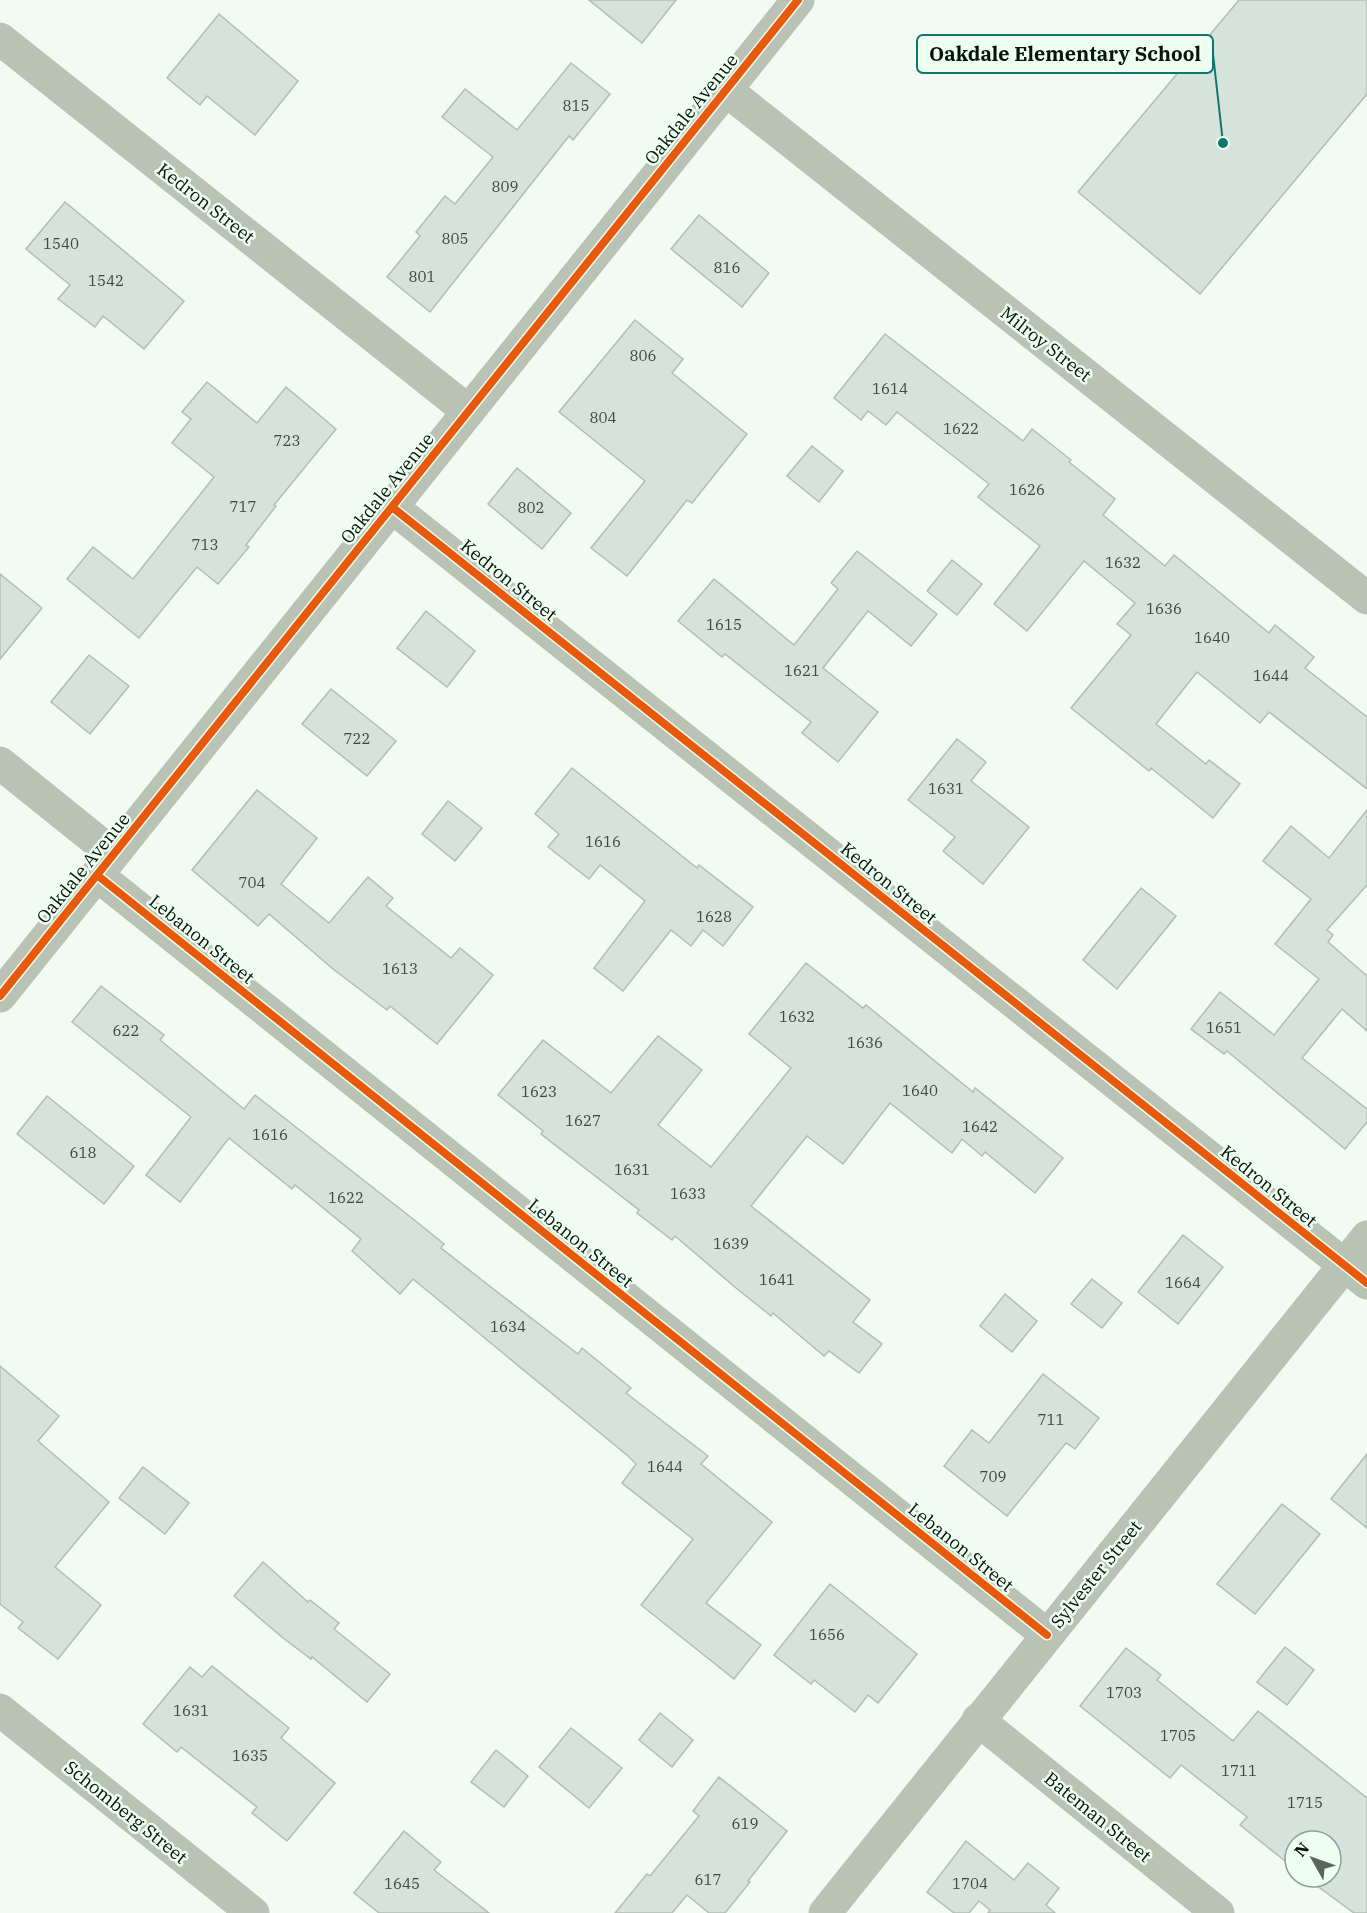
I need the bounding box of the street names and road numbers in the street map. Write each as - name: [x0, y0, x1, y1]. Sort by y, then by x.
- street label: Oakdale Avenue: [639, 49, 743, 169]
- street label: Kedron Street: [153, 158, 259, 248]
- street label: Milroy Street: [996, 301, 1096, 387]
- street label: Oakdale Avenue: [335, 428, 439, 548]
- street label: Kedron Street: [456, 534, 562, 626]
- street label: Oakdale Avenue: [31, 808, 135, 928]
- street label: Kedron Street: [836, 837, 942, 929]
- street label: Lebanon Street: [145, 889, 259, 989]
- street label: Kedron Street: [1216, 1140, 1322, 1232]
- street label: Lebanon Street: [524, 1193, 638, 1293]
- street label: Lebanon Street: [904, 1497, 1018, 1597]
- street label: Sylvester Street: [1046, 1515, 1146, 1633]
- street label: Schomberg Street: [60, 1755, 192, 1869]
- street label: Bateman Street: [1040, 1767, 1156, 1867]

